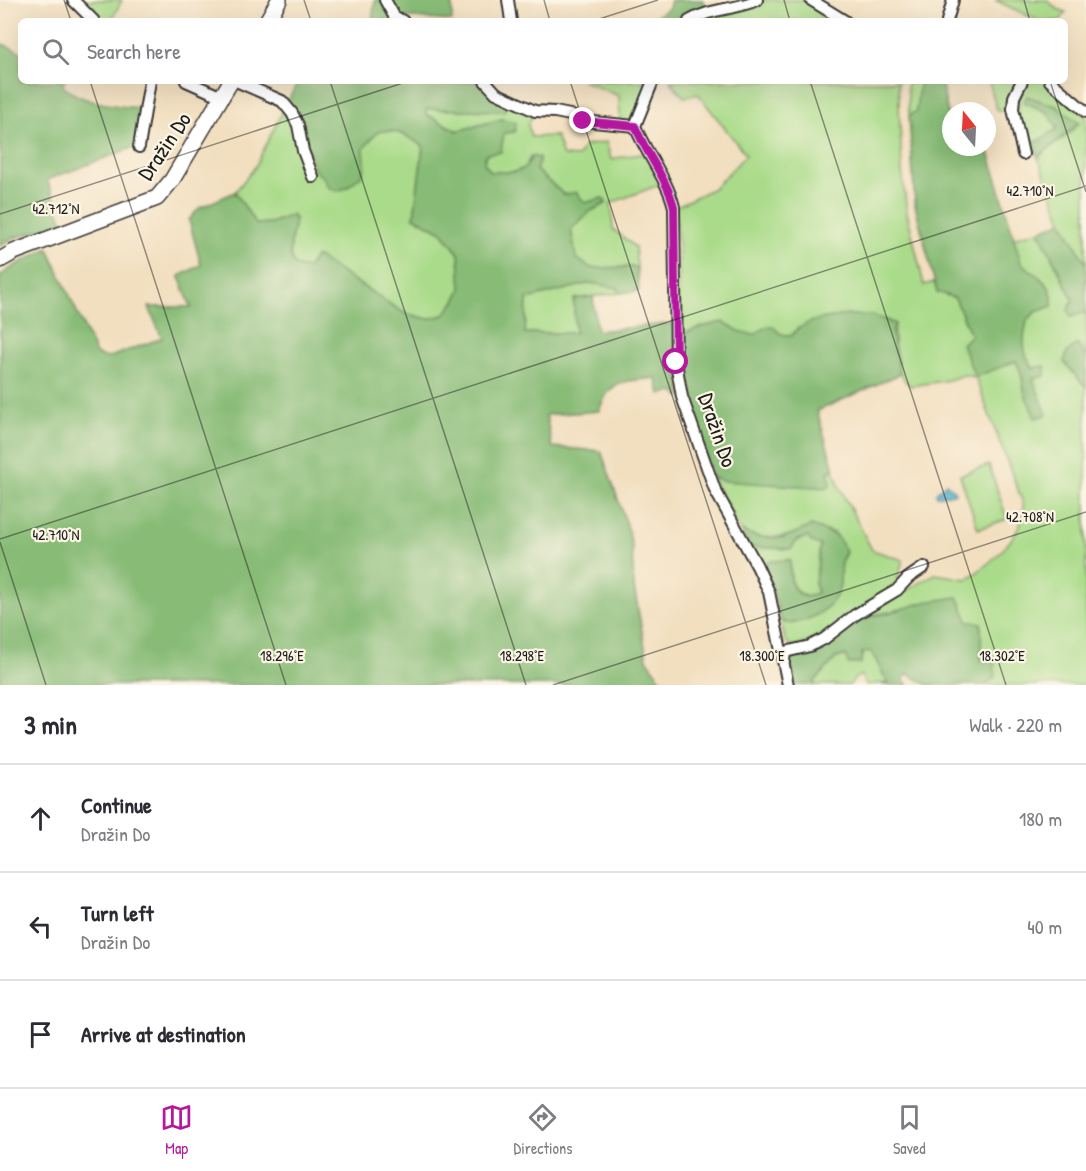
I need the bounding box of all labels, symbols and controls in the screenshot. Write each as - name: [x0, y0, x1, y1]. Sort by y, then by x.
- search box: [18, 18, 1068, 84]
- icon: search: [39, 35, 72, 68]
- text: Search here: [87, 36, 181, 66]
- north arrow: [942, 102, 996, 156]
- street label: Dražin Do: [130, 106, 198, 186]
- route end: [569, 107, 595, 133]
- text: 42.710°N: [1007, 180, 1053, 201]
- text: 42.712°N: [32, 198, 80, 219]
- route start: [662, 348, 688, 374]
- street label: Dražin Do: [691, 389, 745, 471]
- text: 42.708°N: [1006, 506, 1054, 527]
- text: 42.710°N: [33, 524, 79, 545]
- text: 18.296°E: [260, 645, 304, 666]
- text: 18.298°E: [500, 645, 545, 666]
- text: 18.300°E: [739, 645, 785, 666]
- text: 18.302°E: [979, 645, 1025, 666]
- text: 3 min: [24, 707, 77, 742]
- text: Walk · 220 m: [969, 711, 1062, 738]
- text: Continue: [81, 790, 152, 820]
- icon: ahead: [24, 802, 57, 835]
- text: 180 m: [1019, 805, 1062, 832]
- text: Dražin Do: [81, 820, 150, 847]
- text: Turn left: [81, 898, 154, 928]
- icon: left: [24, 910, 57, 943]
- text: 40 m: [1027, 913, 1062, 940]
- text: Dražin Do: [81, 928, 150, 955]
- icon: arrive: [24, 1018, 57, 1051]
- text: Arrive at destination: [81, 1019, 246, 1049]
- tab: Map: [160, 1101, 193, 1159]
- tab: Directions: [514, 1101, 572, 1159]
- tab: Saved: [893, 1101, 926, 1159]

